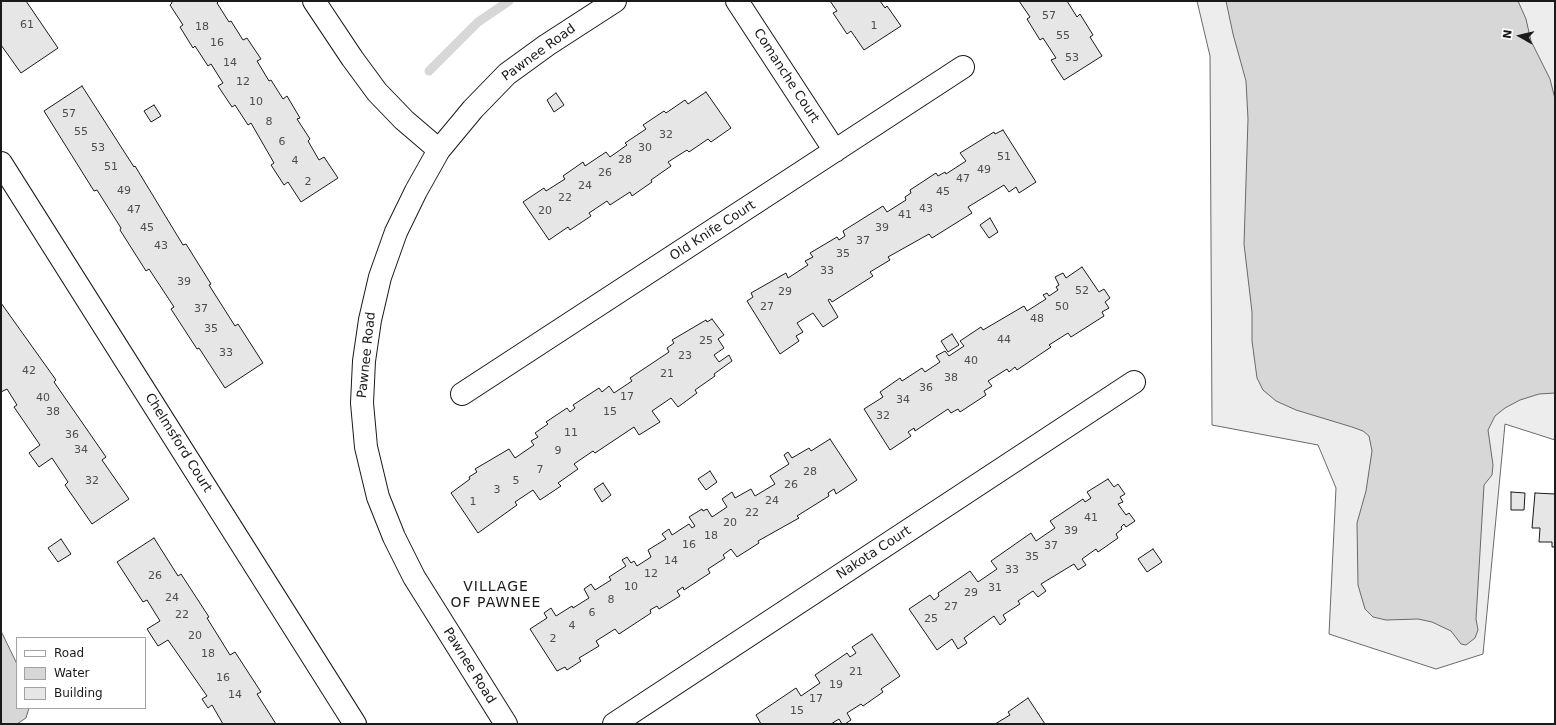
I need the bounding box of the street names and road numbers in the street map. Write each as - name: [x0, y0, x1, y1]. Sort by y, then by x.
- street label: Pawnee Road: [499, 21, 579, 85]
- street label: Comanche Court: [750, 26, 822, 126]
- street label: Old Knife Court: [667, 197, 759, 265]
- street label: Pawnee Road: [355, 311, 379, 399]
- street label: Chelmsford Court: [141, 390, 215, 496]
- street label: Nakota Court: [834, 523, 914, 583]
- street label: Pawnee Road: [439, 625, 499, 707]

